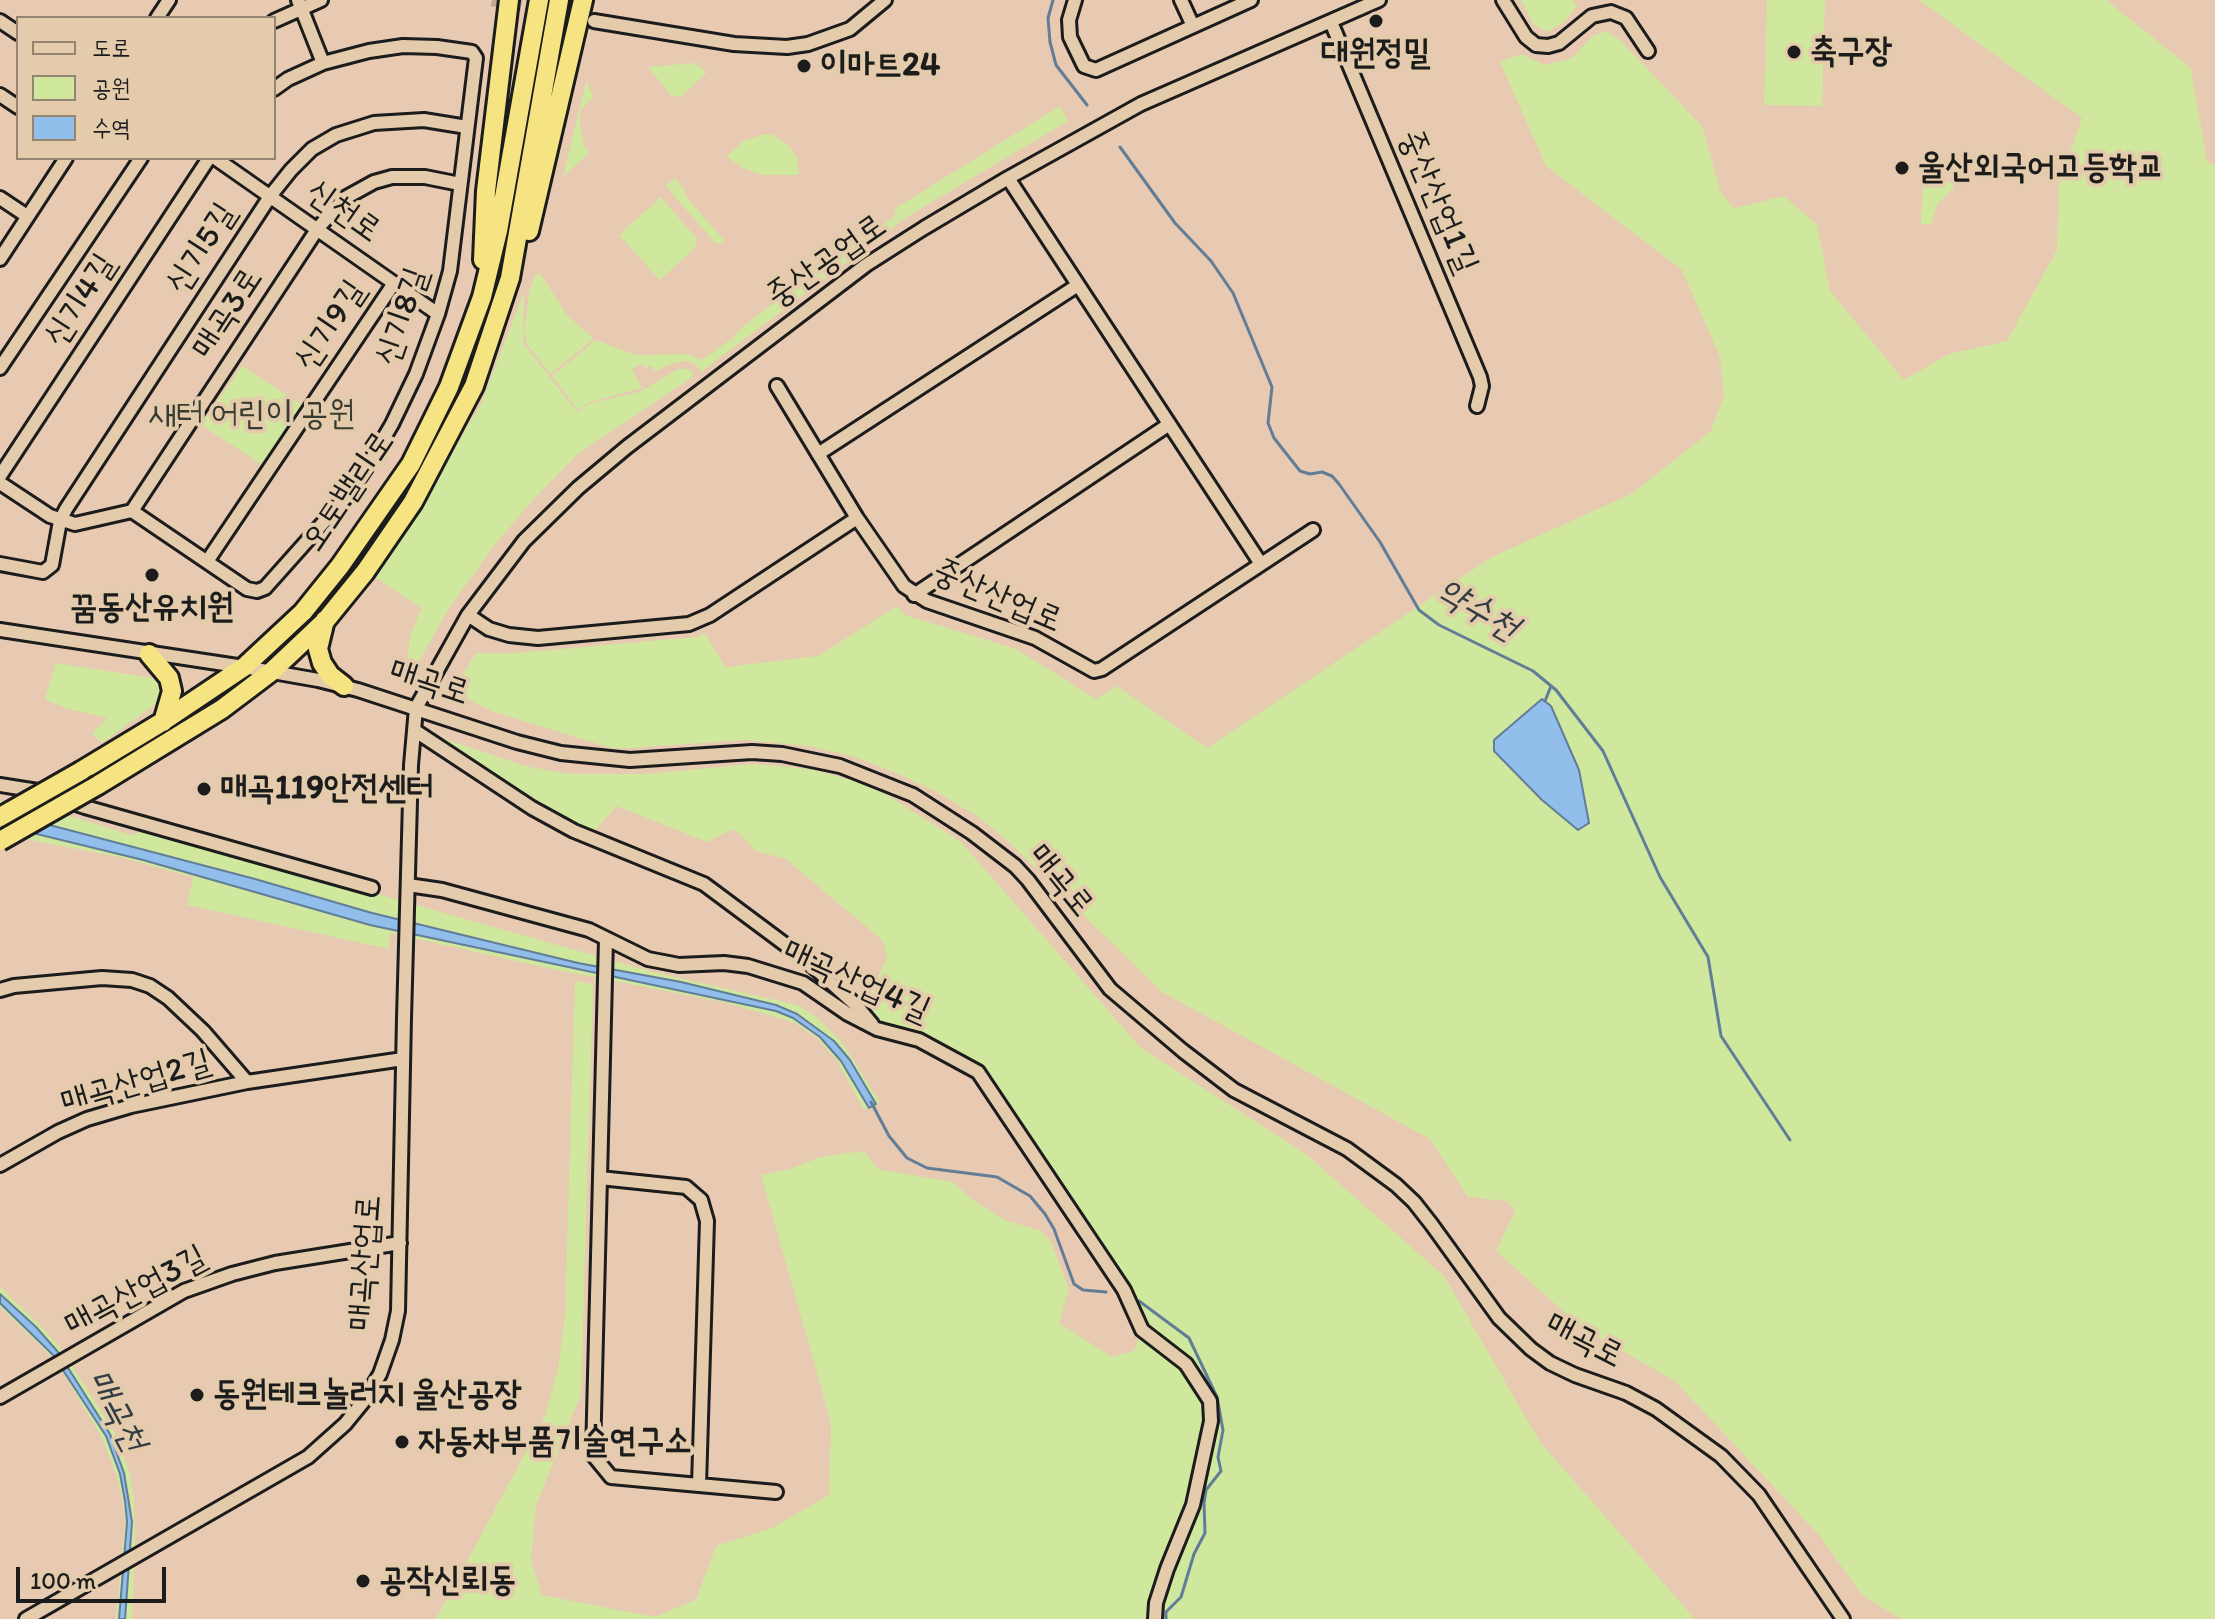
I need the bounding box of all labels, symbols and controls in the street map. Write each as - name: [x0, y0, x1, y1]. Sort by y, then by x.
- marker: 대원정밀: [1367, 12, 1385, 30]
- legend: [16, 16, 276, 160]
- place label: 축구장: [1810, 32, 1892, 72]
- text: 도로: [92, 33, 131, 62]
- place label: 대원정밀: [1321, 34, 1431, 74]
- marker: 축구장: [1785, 43, 1803, 61]
- place label: 이마트24: [820, 46, 940, 86]
- marker: 이마트24: [795, 57, 813, 75]
- text: 공원: [92, 73, 131, 102]
- text: 수역: [92, 113, 131, 142]
- street label: 중산산업1길: [1388, 124, 1486, 280]
- place label: 울산외국어고등학교: [1918, 148, 2164, 188]
- marker: 울산외국어고등학교: [1893, 159, 1911, 177]
- street label: 신천로: [298, 172, 388, 252]
- street label: 신기5길: [158, 196, 246, 302]
- street label: 중산공업로: [759, 206, 895, 318]
- street label: 신기4길: [36, 247, 126, 355]
- street label: 매곡3로: [183, 261, 273, 367]
- street label: 신기8길: [367, 263, 439, 371]
- street label: 신기9길: [286, 273, 376, 379]
- park label: 새터 어린이 공원: [149, 395, 355, 435]
- street label: 오토밸리로: [294, 424, 404, 560]
- street label: 중산산업로: [926, 551, 1068, 643]
- marker: 꿈동산유치원: [143, 566, 161, 584]
- water label: 약수천: [1429, 571, 1525, 651]
- place label: 꿈동산유치원: [70, 588, 234, 628]
- street label: 매곡로: [384, 651, 474, 715]
- place label: 매곡119안전센터: [220, 769, 433, 809]
- marker: 매곡119안전센터: [195, 780, 213, 798]
- street label: 매곡로: [1018, 836, 1102, 926]
- street label: 매곡산업4길: [776, 931, 936, 1033]
- street label: 매곡산업2길: [56, 1042, 216, 1124]
- street label: 매곡산업로: [341, 1193, 391, 1333]
- street label: 매곡산업3길: [58, 1238, 214, 1346]
- street label: 매곡로: [1538, 1304, 1630, 1378]
- water label: 매곡천: [76, 1362, 154, 1460]
- place label: 동원테크놀러지 울산공장: [213, 1375, 522, 1415]
- marker: 동원테크놀러지 울산공장: [188, 1386, 206, 1404]
- place label: 자동차부품기술연구소: [418, 1422, 692, 1462]
- marker: 자동차부품기술연구소: [393, 1433, 411, 1451]
- scale bar: [20, 1551, 170, 1601]
- place label: 공작신뢰동: [379, 1561, 516, 1601]
- text: 100 m: [30, 1566, 96, 1595]
- marker: 공작신뢰동: [354, 1572, 372, 1590]

